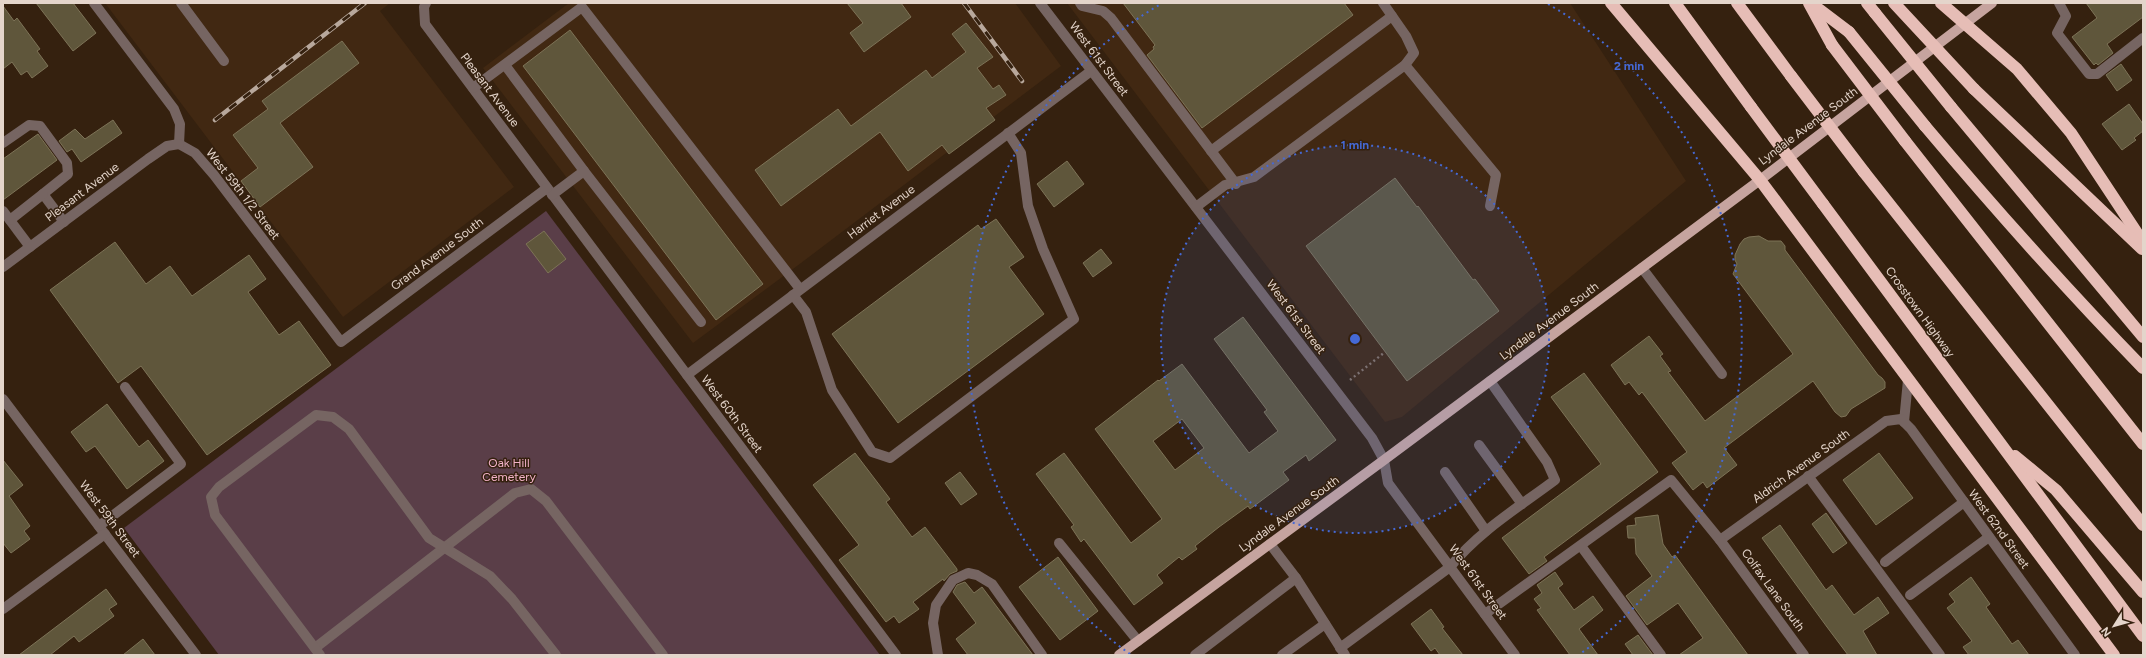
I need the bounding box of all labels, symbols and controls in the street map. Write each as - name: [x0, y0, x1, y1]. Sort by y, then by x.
- street label: West 61st Street: [1067, 19, 1132, 99]
- street label: Pleasant Avenue: [458, 50, 523, 130]
- text: 2 min: [1614, 59, 1644, 73]
- street label: Lyndale Avenue South: [1756, 84, 1860, 168]
- text: 1 min: [1341, 138, 1369, 152]
- street label: West 59th 1/2 Street: [203, 146, 283, 243]
- street label: Pleasant Avenue: [42, 159, 122, 224]
- street label: Harriet Avenue: [845, 182, 918, 242]
- street label: Grand Avenue South: [388, 215, 486, 293]
- street label: Crosstown Highway: [1883, 264, 1958, 360]
- street label: West 61st Street: [1264, 277, 1329, 357]
- street label: Lyndale Avenue South: [1497, 279, 1601, 363]
- centre of rings: [1348, 332, 1362, 346]
- street label: West 60th Street: [698, 373, 766, 456]
- street label: Aldrich Avenue South: [1750, 426, 1853, 506]
- park label: Oak Hill Cemetery: [482, 456, 536, 484]
- street label: Lyndale Avenue South: [1236, 473, 1342, 555]
- street label: West 59th Street: [77, 478, 144, 560]
- street label: West 62nd Street: [1966, 487, 2033, 572]
- street label: West 61st Street: [1446, 542, 1510, 623]
- street label: Colfax Lane South: [1738, 546, 1808, 634]
- north arrow: [2094, 606, 2134, 646]
- text: N: [2099, 624, 2114, 639]

